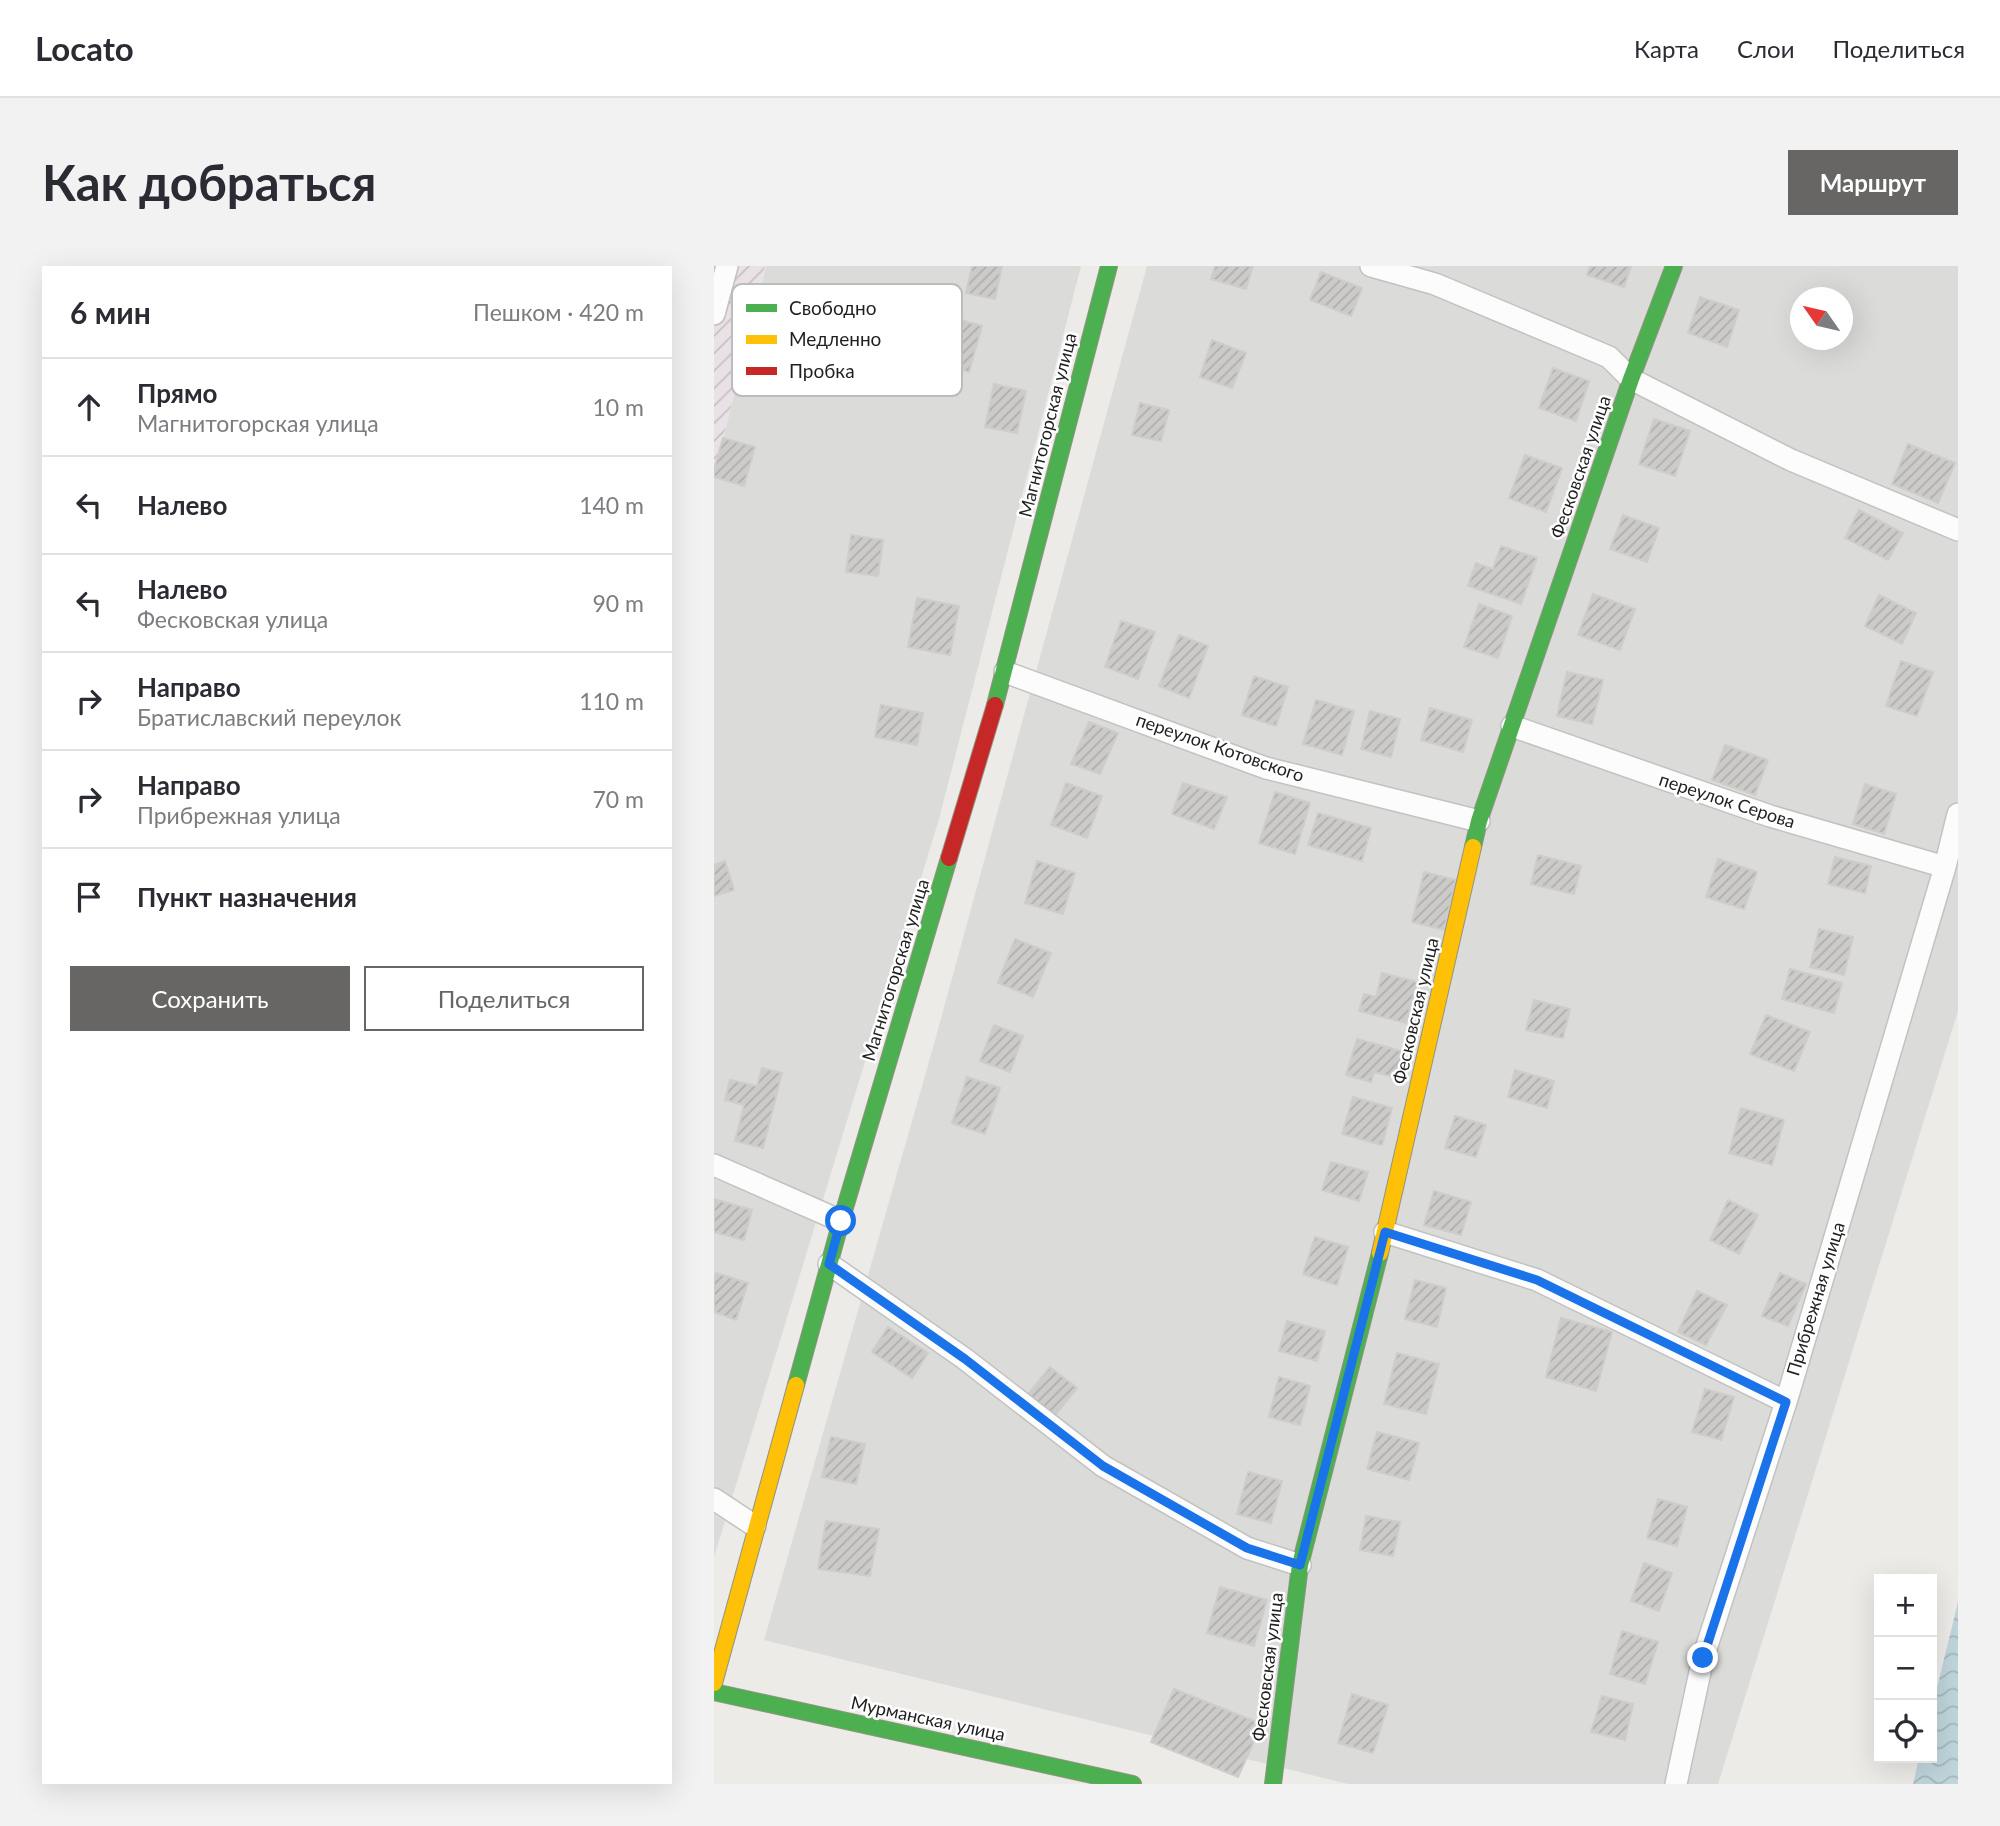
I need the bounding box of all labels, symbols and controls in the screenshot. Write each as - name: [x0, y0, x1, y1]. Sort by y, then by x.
- text: Locato: [35, 28, 134, 68]
- text: Карта: [1634, 34, 1699, 63]
- text: Слои: [1737, 34, 1794, 63]
- text: Поделиться: [1832, 34, 1965, 63]
- button: Маршрут: [1788, 150, 1958, 215]
- text: Как добраться: [42, 153, 376, 211]
- legend: [732, 284, 962, 396]
- north arrow: [1790, 287, 1853, 350]
- text: 6 мин: [70, 294, 151, 330]
- text: Свободно: [789, 296, 877, 319]
- text: Пешком · 420 m: [473, 298, 644, 326]
- text: Медленно: [789, 327, 881, 350]
- street label: Магнитогорская улица: [1013, 330, 1081, 519]
- text: Пробка: [789, 359, 855, 382]
- text: Прямо: [137, 377, 218, 409]
- icon: ahead: [70, 388, 108, 426]
- street label: Фесковская улица: [1545, 392, 1615, 541]
- text: 10 m: [593, 393, 644, 421]
- text: Магнитогорская улица: [137, 409, 379, 437]
- icon: left: [70, 486, 108, 524]
- text: Налево: [137, 489, 227, 521]
- text: 140 m: [579, 491, 644, 519]
- text: Налево: [137, 573, 227, 605]
- icon: left: [70, 584, 108, 622]
- text: 90 m: [593, 589, 644, 617]
- text: Фесковская улица: [137, 605, 328, 633]
- text: Направо: [137, 671, 241, 703]
- icon: right: [70, 682, 108, 720]
- text: 110 m: [579, 687, 644, 715]
- text: Братиславский переулок: [137, 703, 402, 731]
- street label: переулок Котовского: [1133, 708, 1307, 786]
- street label: переулок Серова: [1657, 768, 1798, 832]
- text: Направо: [137, 769, 241, 801]
- icon: right: [70, 780, 108, 818]
- text: 70 m: [593, 785, 644, 813]
- text: Прибрежная улица: [137, 801, 341, 829]
- street label: Магнитогорская улица: [857, 876, 933, 1063]
- icon: arrive: [70, 878, 108, 916]
- text: Пункт назначения: [137, 881, 357, 913]
- street label: Фесковская улица: [1387, 935, 1443, 1086]
- button: Сохранить: [70, 966, 350, 1031]
- button: Поделиться: [364, 966, 644, 1031]
- route start: [825, 1205, 856, 1236]
- street label: Прибрежная улица: [1781, 1219, 1849, 1378]
- map controls: [1874, 1574, 1937, 1763]
- button: +: [1874, 1574, 1937, 1637]
- street label: Фесковская улица: [1247, 1591, 1287, 1742]
- button: −: [1874, 1637, 1937, 1700]
- route end: [1687, 1642, 1718, 1673]
- street label: Мурманская улица: [849, 1691, 1007, 1745]
- button: locate: [1874, 1700, 1937, 1763]

